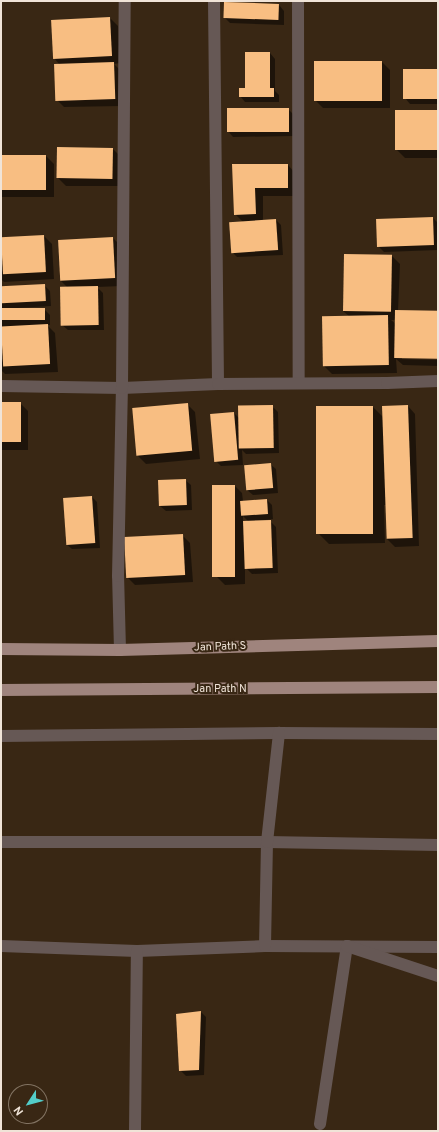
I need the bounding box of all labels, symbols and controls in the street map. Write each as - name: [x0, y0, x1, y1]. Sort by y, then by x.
- street label: Jan Path S: [194, 639, 246, 655]
- street label: Jan Path N: [193, 682, 247, 696]
- north arrow: [8, 1084, 48, 1124]
- text: N: [11, 1103, 27, 1118]

